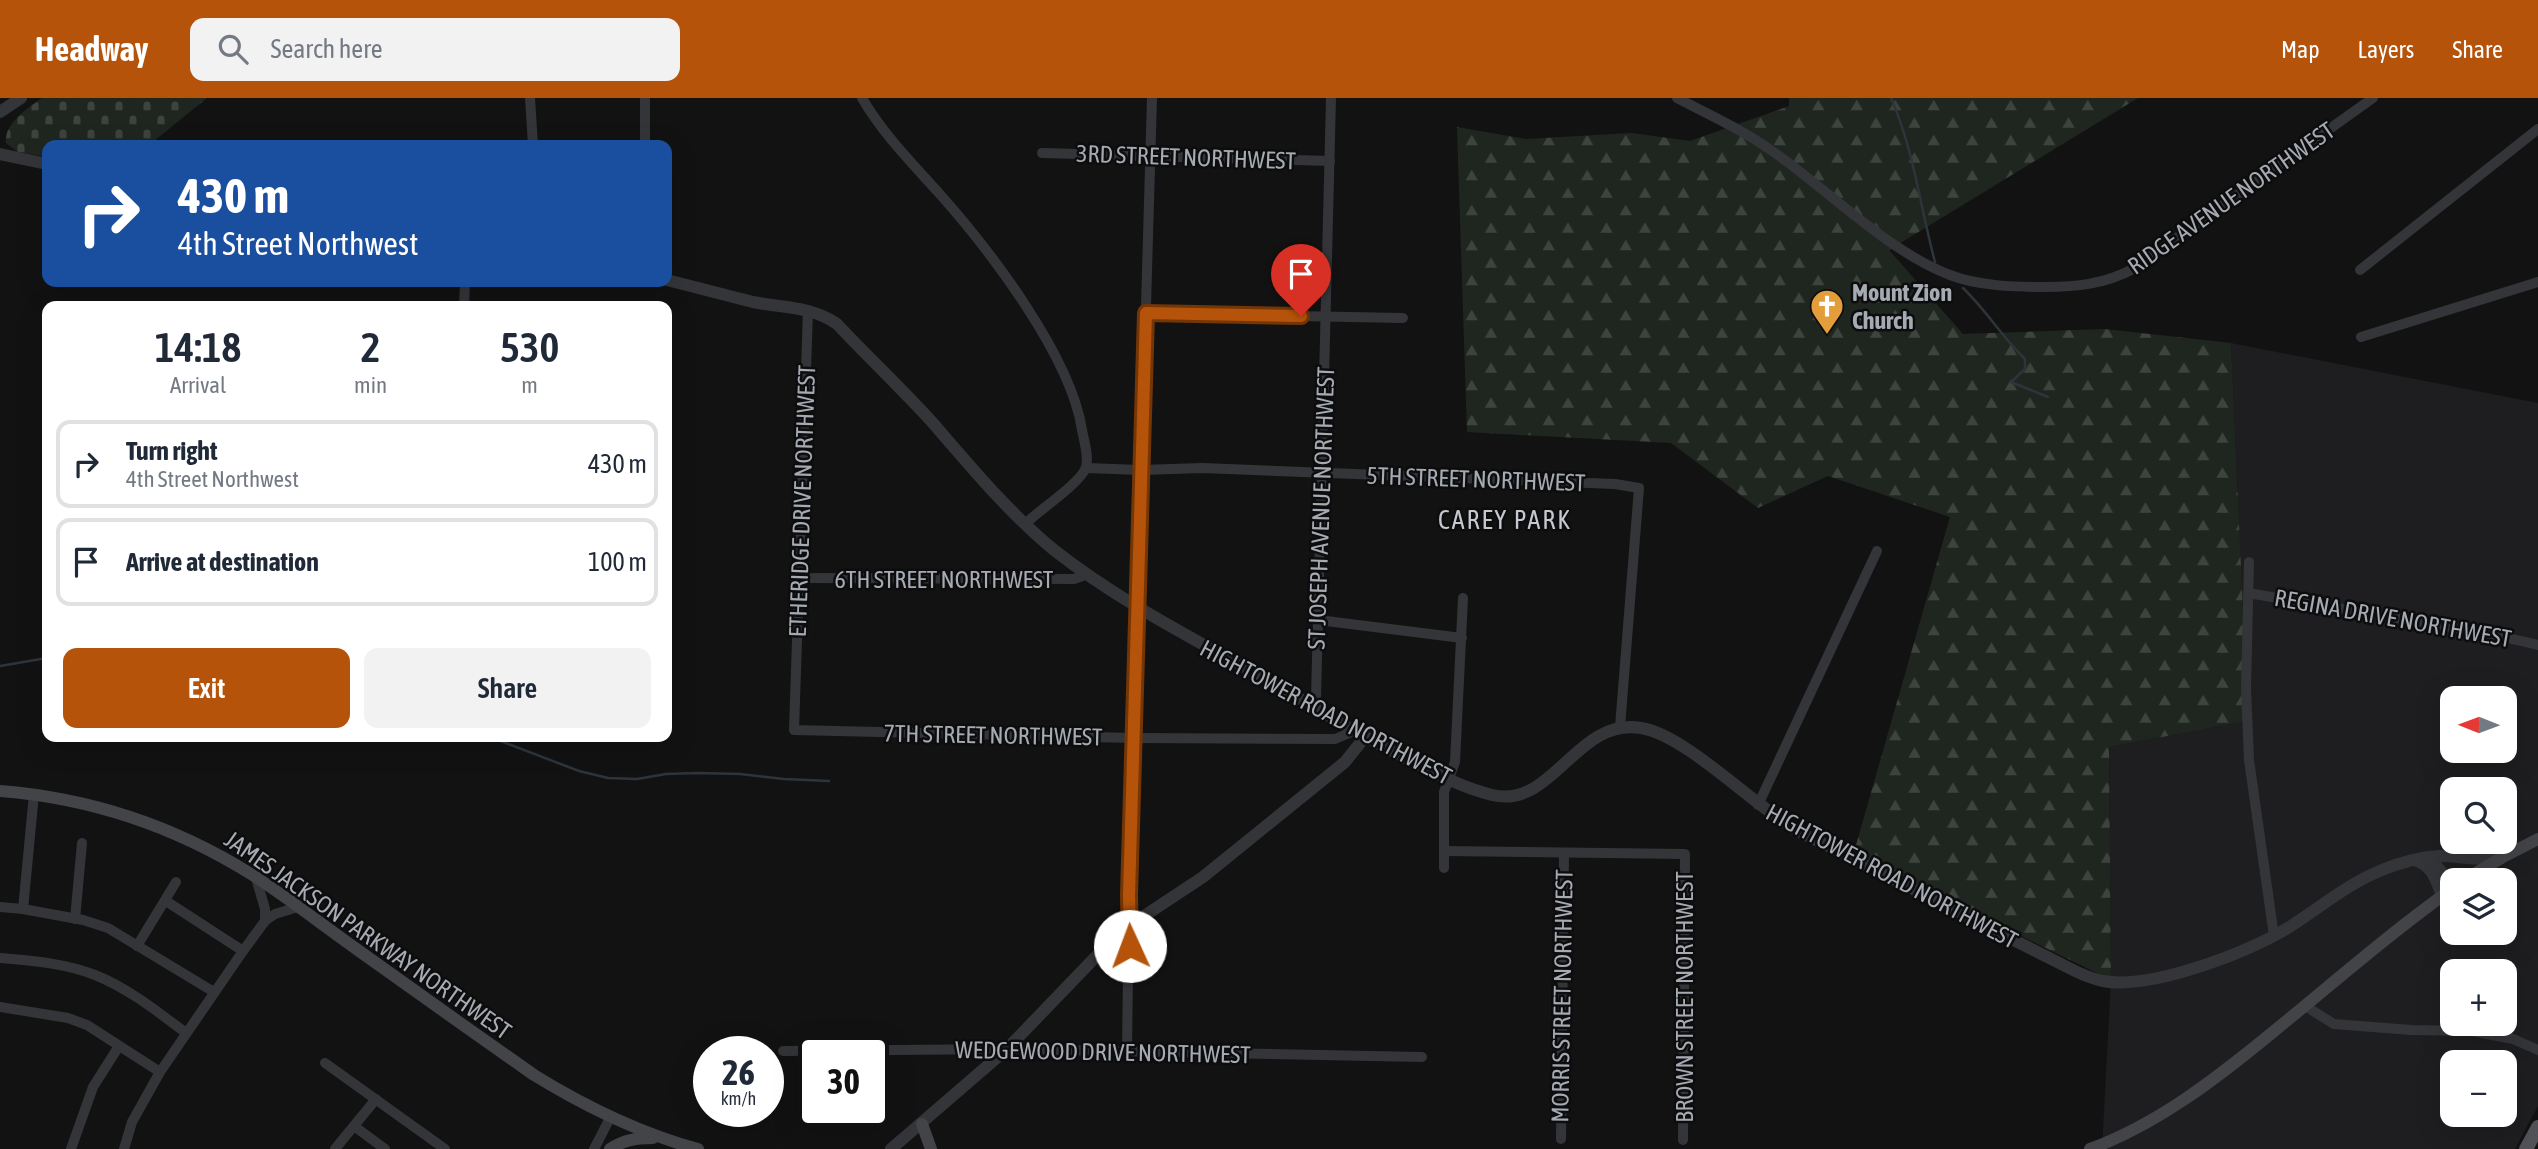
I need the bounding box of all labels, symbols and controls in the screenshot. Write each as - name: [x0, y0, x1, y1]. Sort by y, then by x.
- search box: [190, 18, 680, 81]
- text: Headway: [35, 30, 148, 68]
- icon: search: [214, 30, 252, 68]
- text: Search here: [270, 34, 383, 64]
- text: Map: [2281, 36, 2320, 63]
- text: Layers: [2358, 36, 2414, 63]
- text: Share: [2452, 36, 2503, 63]
- street label: RIDGE AVENUE NORTHWEST: [2123, 116, 2340, 280]
- street label: 3RD STREET NORTHWEST: [1076, 140, 1297, 174]
- text: 430 m: [178, 167, 289, 223]
- icon: right: [63, 168, 154, 259]
- text: 4th Street Northwest: [178, 225, 418, 262]
- pin: [1271, 244, 1331, 316]
- icon: arrive: [1282, 255, 1320, 293]
- place label: Mount Zion Church: [1852, 279, 1952, 334]
- church icon: Mount Zion Church: [1808, 287, 1846, 336]
- text: 14:18: [155, 323, 241, 371]
- text: 2: [361, 323, 380, 371]
- text: 530: [500, 323, 559, 371]
- street label: ETHERIDGE DRIVE NORTHWEST: [784, 364, 820, 638]
- street label: ST JOSEPH AVENUE NORTHWEST: [1303, 366, 1339, 650]
- text: Arrival: [170, 372, 226, 398]
- text: min: [354, 372, 387, 398]
- text: m: [521, 372, 538, 398]
- text: Turn right: [126, 436, 217, 466]
- icon: right: [67, 445, 105, 483]
- text: 430 m: [588, 449, 647, 479]
- street label: 5TH STREET NORTHWEST: [1366, 462, 1586, 496]
- text: 4th Street Northwest: [126, 466, 299, 492]
- district label: CAREY PARK: [1438, 505, 1572, 535]
- icon: arrive: [67, 543, 105, 581]
- text: Arrive at destination: [126, 547, 319, 577]
- text: 100 m: [588, 547, 647, 577]
- street label: 6TH STREET NORTHWEST: [835, 566, 1054, 593]
- street label: REGINA DRIVE NORTHWEST: [2272, 584, 2514, 652]
- street label: HIGHTOWER ROAD NORTHWEST: [1196, 634, 1457, 790]
- button: Exit: [63, 648, 350, 728]
- button: Share: [364, 648, 651, 728]
- north arrow: [2440, 686, 2516, 763]
- map controls: [2440, 686, 2517, 1127]
- street label: 7TH STREET NORTHWEST: [883, 720, 1103, 750]
- button: search: [2440, 777, 2517, 854]
- street label: HIGHTOWER ROAD NORTHWEST: [1762, 798, 2023, 954]
- street label: JAMES JACKSON PARKWAY NORTHWEST: [220, 825, 517, 1045]
- button: layers: [2440, 868, 2517, 945]
- street label: MORRIS STREET NORTHWEST: [1546, 869, 1578, 1123]
- street label: BROWN STREET NORTHWEST: [1671, 871, 1698, 1123]
- position arrow: [1093, 909, 1167, 983]
- button: +: [2440, 959, 2517, 1036]
- speed limit sign: 30: [798, 1036, 889, 1127]
- street label: WEDGEWOOD DRIVE NORTHWEST: [955, 1036, 1252, 1068]
- button: −: [2440, 1050, 2517, 1127]
- text: 26: [722, 1052, 755, 1092]
- text: km/h: [721, 1088, 756, 1109]

